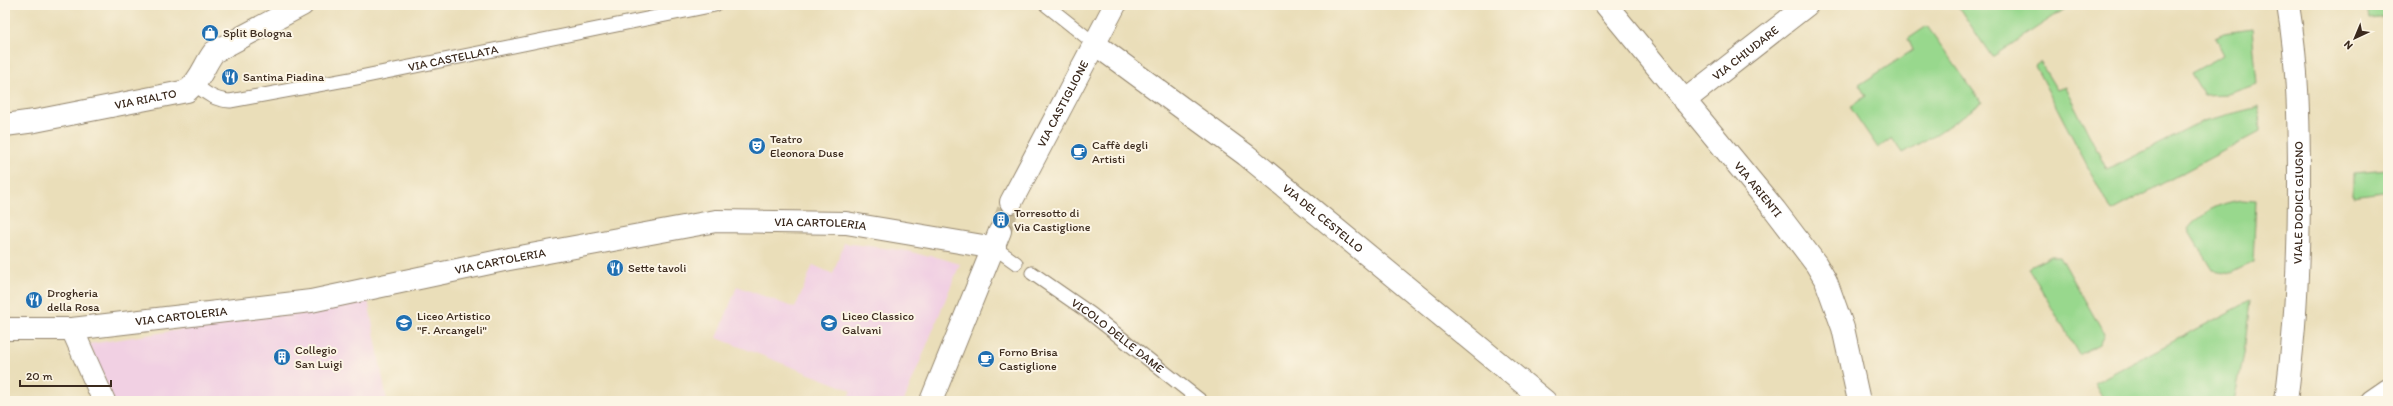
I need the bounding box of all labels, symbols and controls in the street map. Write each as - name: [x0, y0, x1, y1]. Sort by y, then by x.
- north arrow: [2335, 18, 2375, 58]
- shop icon: Split Bologna: [200, 23, 220, 43]
- street label: VIA CHIUDARE: [1710, 23, 1782, 83]
- place label: Split Bologna: [223, 26, 293, 40]
- text: N: [2341, 38, 2356, 52]
- street label: VIA CASTELLATA: [407, 42, 500, 74]
- street label: VIA CASTIGLIONE: [1034, 58, 1092, 150]
- restaurant icon: Santina Piadina: [220, 67, 240, 87]
- place label: Santina Piadina: [243, 70, 325, 84]
- street label: VIA RIALTO: [113, 86, 178, 112]
- place label: Teatro Eleonora Duse: [770, 132, 844, 160]
- theatre icon: Teatro Eleonora Duse: [747, 136, 767, 156]
- place label: Caffè degli Artisti: [1092, 138, 1148, 166]
- street label: VIALE DODICI GIUGNO: [2291, 141, 2306, 264]
- cafe icon: Caffè degli Artisti: [1069, 142, 1089, 162]
- street label: VIA ARIENTI: [1731, 159, 1785, 220]
- street label: VIA DEL CESTELLO: [1280, 181, 1366, 256]
- place label: Torresotto di Via Castiglione: [1014, 206, 1091, 234]
- building icon: Torresotto di Via Castiglione: [991, 210, 1011, 230]
- street label: VIA CARTOLERIA: [774, 215, 868, 233]
- street label: VIA CARTOLERIA: [453, 245, 547, 277]
- restaurant icon: Sette tavoli: [605, 258, 625, 278]
- place label: Sette tavoli: [628, 261, 686, 275]
- place label: Drogheria della Rosa: [47, 286, 100, 314]
- restaurant icon: Drogheria della Rosa: [24, 290, 44, 310]
- street label: VICOLO DELLE DAME: [1068, 295, 1167, 376]
- street label: VIA CARTOLERIA: [135, 304, 228, 329]
- place label: Liceo Artistico "F. Arcangeli": [417, 309, 491, 337]
- place label: Liceo Classico Galvani: [842, 309, 914, 337]
- school or university icon: Liceo Artistico "F. Arcangeli": [394, 313, 414, 333]
- school or university icon: Liceo Classico Galvani: [819, 313, 839, 333]
- place label: Collegio San Luigi: [295, 343, 342, 371]
- place label: Forno Brisa Castiglione: [999, 345, 1059, 373]
- building icon: Collegio San Luigi: [272, 347, 292, 367]
- cafe icon: Forno Brisa Castiglione: [976, 349, 996, 369]
- scale bar: [20, 362, 111, 388]
- text: 20 m: [26, 369, 53, 383]

